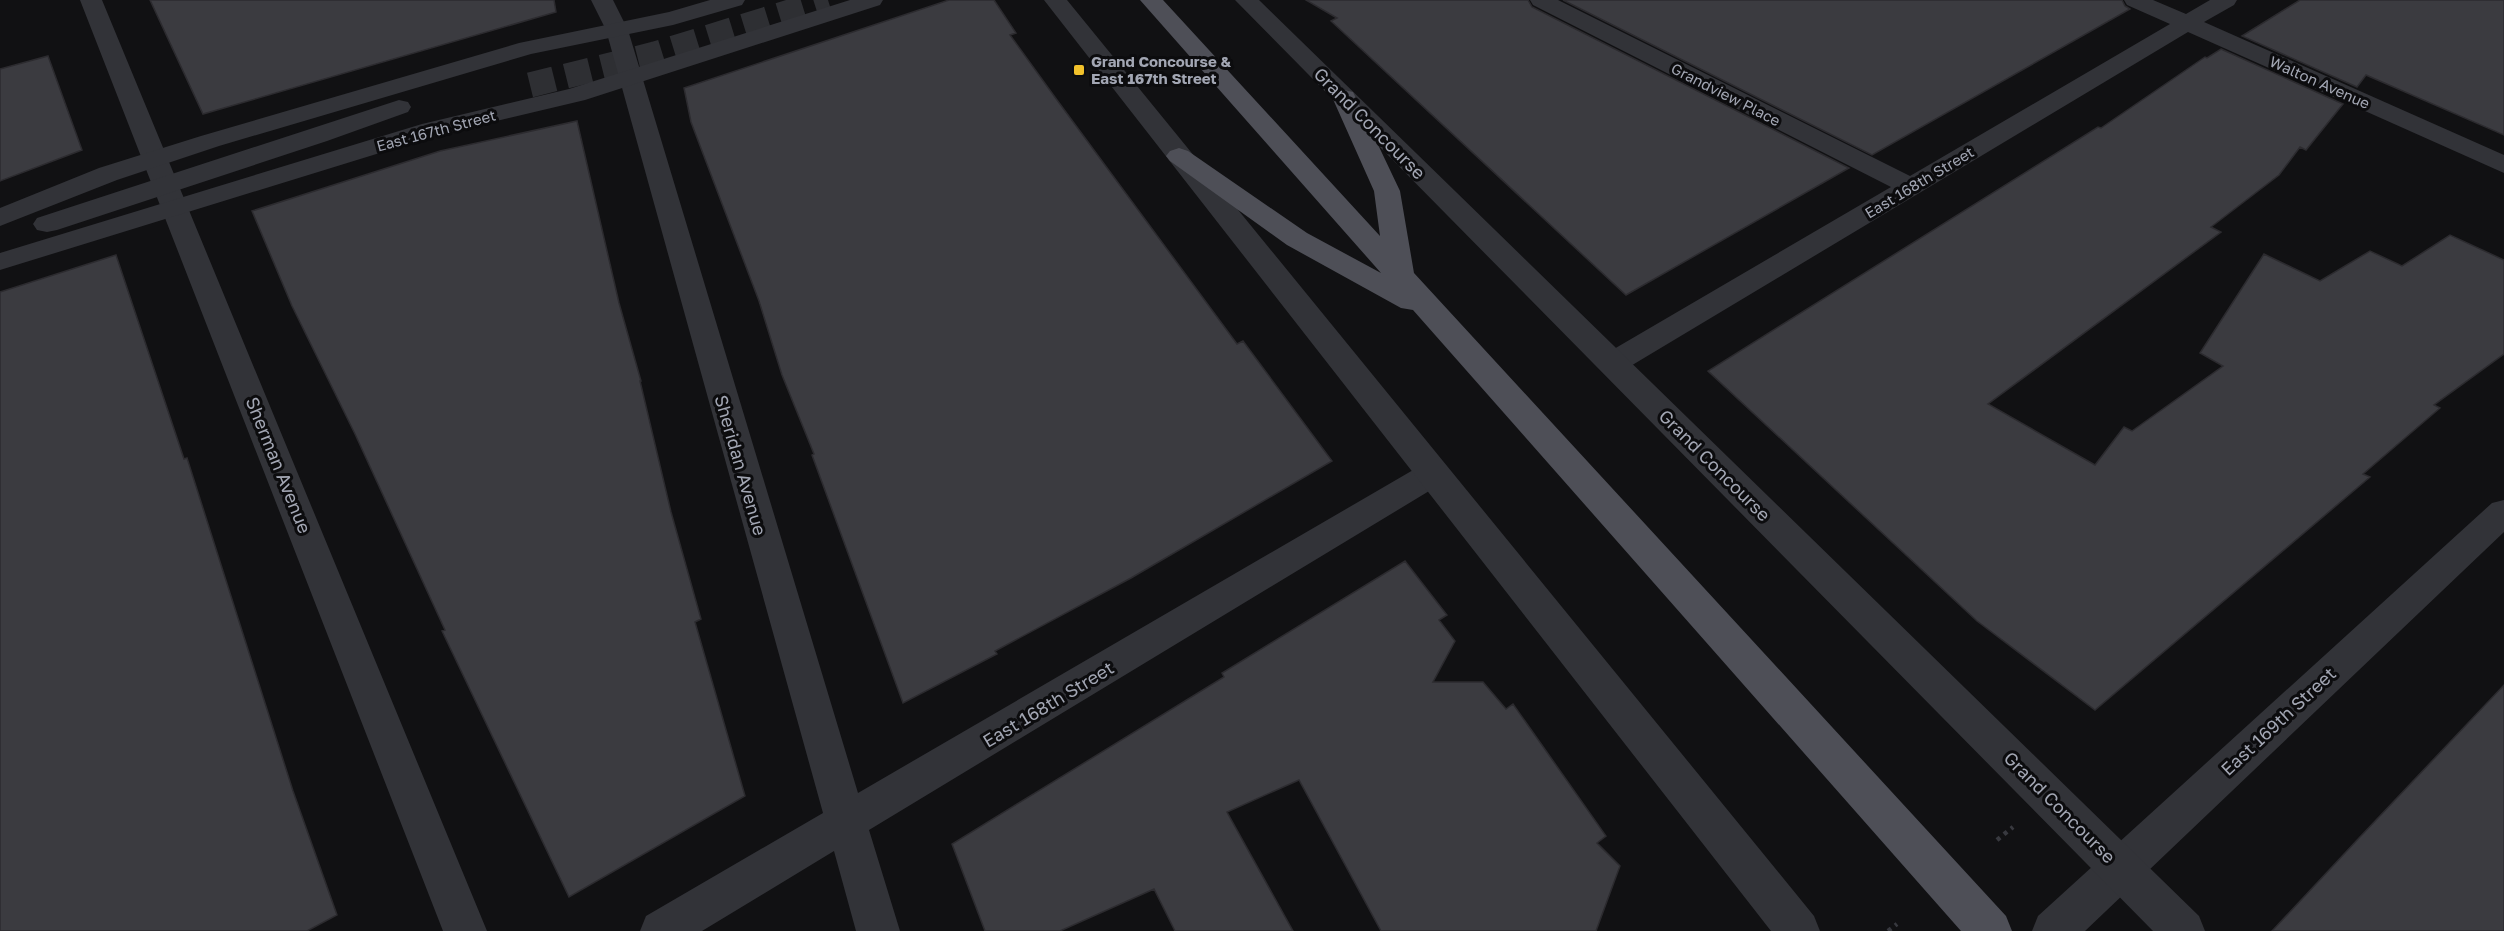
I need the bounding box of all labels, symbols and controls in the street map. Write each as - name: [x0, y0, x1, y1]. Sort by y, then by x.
- place label: Grand Concourse & East 167th Street: [1091, 52, 1232, 87]
- street label: Walton Avenue: [2267, 52, 2373, 112]
- street label: Grandview Place: [1668, 59, 1784, 129]
- marker: Grand Concourse & East 167th Street: [1072, 63, 1086, 77]
- street label: Grand Concourse: [1310, 63, 1430, 183]
- street label: East 167th Street: [374, 105, 498, 155]
- street label: East 168th Street: [1861, 142, 1977, 222]
- street label: Sheridan Avenue: [710, 392, 772, 538]
- street label: Sherman Avenue: [242, 394, 316, 536]
- street label: Grand Concourse: [1655, 405, 1775, 525]
- street label: East 168th Street: [979, 656, 1117, 752]
- street label: East 169th Street: [2216, 662, 2340, 780]
- street label: Grand Concourse: [2000, 747, 2120, 867]

